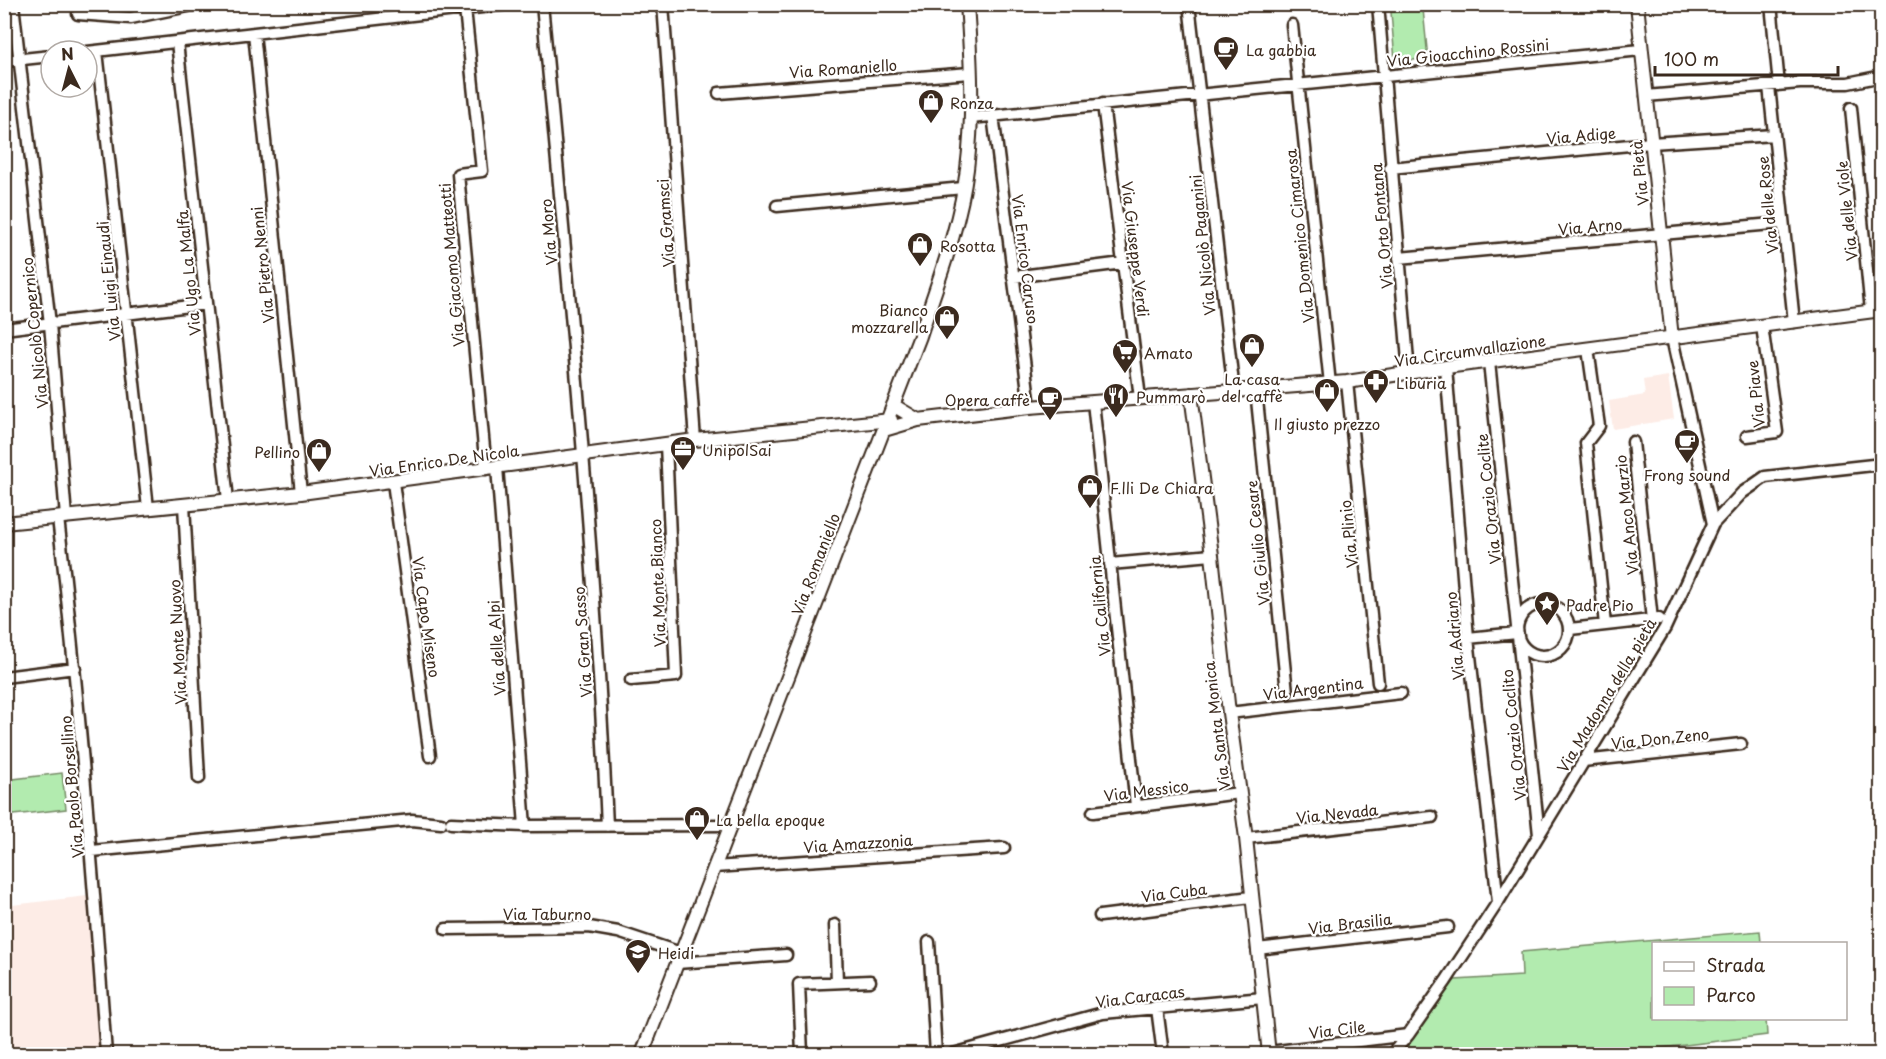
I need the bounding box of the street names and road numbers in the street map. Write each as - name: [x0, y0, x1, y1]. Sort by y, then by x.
- street label: Via Gioacchino Rossini: [1386, 32, 1550, 72]
- street label: Via Romaniello: [788, 53, 898, 83]
- street label: Via Adige: [1545, 120, 1617, 150]
- street label: Via Pietà: [1624, 139, 1654, 207]
- street label: Via Domenico Cimarosa: [1278, 147, 1320, 324]
- street label: Via delle Rose: [1750, 155, 1784, 255]
- street label: Via delle Viole: [1829, 160, 1863, 262]
- street label: Via Orto Fontana: [1364, 162, 1398, 290]
- street label: Via Nicolò Paganini: [1183, 173, 1221, 317]
- street label: Via Gramsci: [650, 178, 680, 268]
- street label: Via Giuseppe Verdi: [1116, 180, 1156, 318]
- street label: Via Giacomo Matteotti: [432, 182, 470, 348]
- street label: Via Enrico Caruso: [1007, 193, 1045, 325]
- street label: Via Moro: [534, 198, 562, 266]
- street label: Via Pietro Nenni: [244, 206, 280, 324]
- street label: Via Ugo La Malfa: [170, 208, 206, 337]
- street label: Via Arno: [1557, 212, 1623, 240]
- street label: Via Luigi Einaudi: [90, 220, 126, 342]
- street label: Via Nicolò Copernico: [15, 256, 53, 410]
- street label: Via Circumvallazione: [1393, 328, 1547, 372]
- street label: Via Piave: [1740, 359, 1770, 429]
- street label: Via Orazio Coclite: [1470, 433, 1506, 565]
- street label: Via Enrico De Nicola: [368, 438, 521, 482]
- street label: Via Anco Marzio: [1608, 454, 1644, 576]
- street label: Via Giulio Cesare: [1239, 479, 1275, 607]
- street label: Via Plinio: [1333, 499, 1363, 569]
- street label: Via Romaniello: [785, 509, 845, 619]
- street label: Via Monte Bianco: [643, 518, 671, 648]
- street label: Via California: [1082, 554, 1116, 657]
- street label: Via Capo Miseno: [407, 555, 447, 679]
- street label: Via Monte Nuovo: [162, 579, 192, 705]
- street label: Via Gran Sasso: [567, 586, 597, 698]
- street label: Via Adriano: [1439, 591, 1469, 681]
- street label: Via delle Alpi: [481, 599, 511, 697]
- street label: Via Madonna della pietà: [1551, 613, 1662, 777]
- street label: Via Santa Monica: [1197, 660, 1235, 792]
- street label: Via Orazio Coclito: [1495, 668, 1531, 802]
- street label: Via Argentina: [1262, 670, 1365, 706]
- street label: Via Paolo Borsellino: [53, 715, 89, 859]
- street label: Via Don Zeno: [1610, 721, 1710, 755]
- street label: Via Messico: [1102, 773, 1190, 807]
- street label: Via Nevada: [1295, 797, 1380, 829]
- street label: Via Amazzonia: [803, 828, 914, 858]
- street label: Via Cuba: [1140, 876, 1209, 907]
- street label: Via Taburno: [503, 902, 591, 925]
- street label: Via Brasilia: [1307, 906, 1394, 940]
- street label: Via Caracas: [1094, 979, 1186, 1013]
- street label: Via Cile: [1307, 1014, 1367, 1044]

